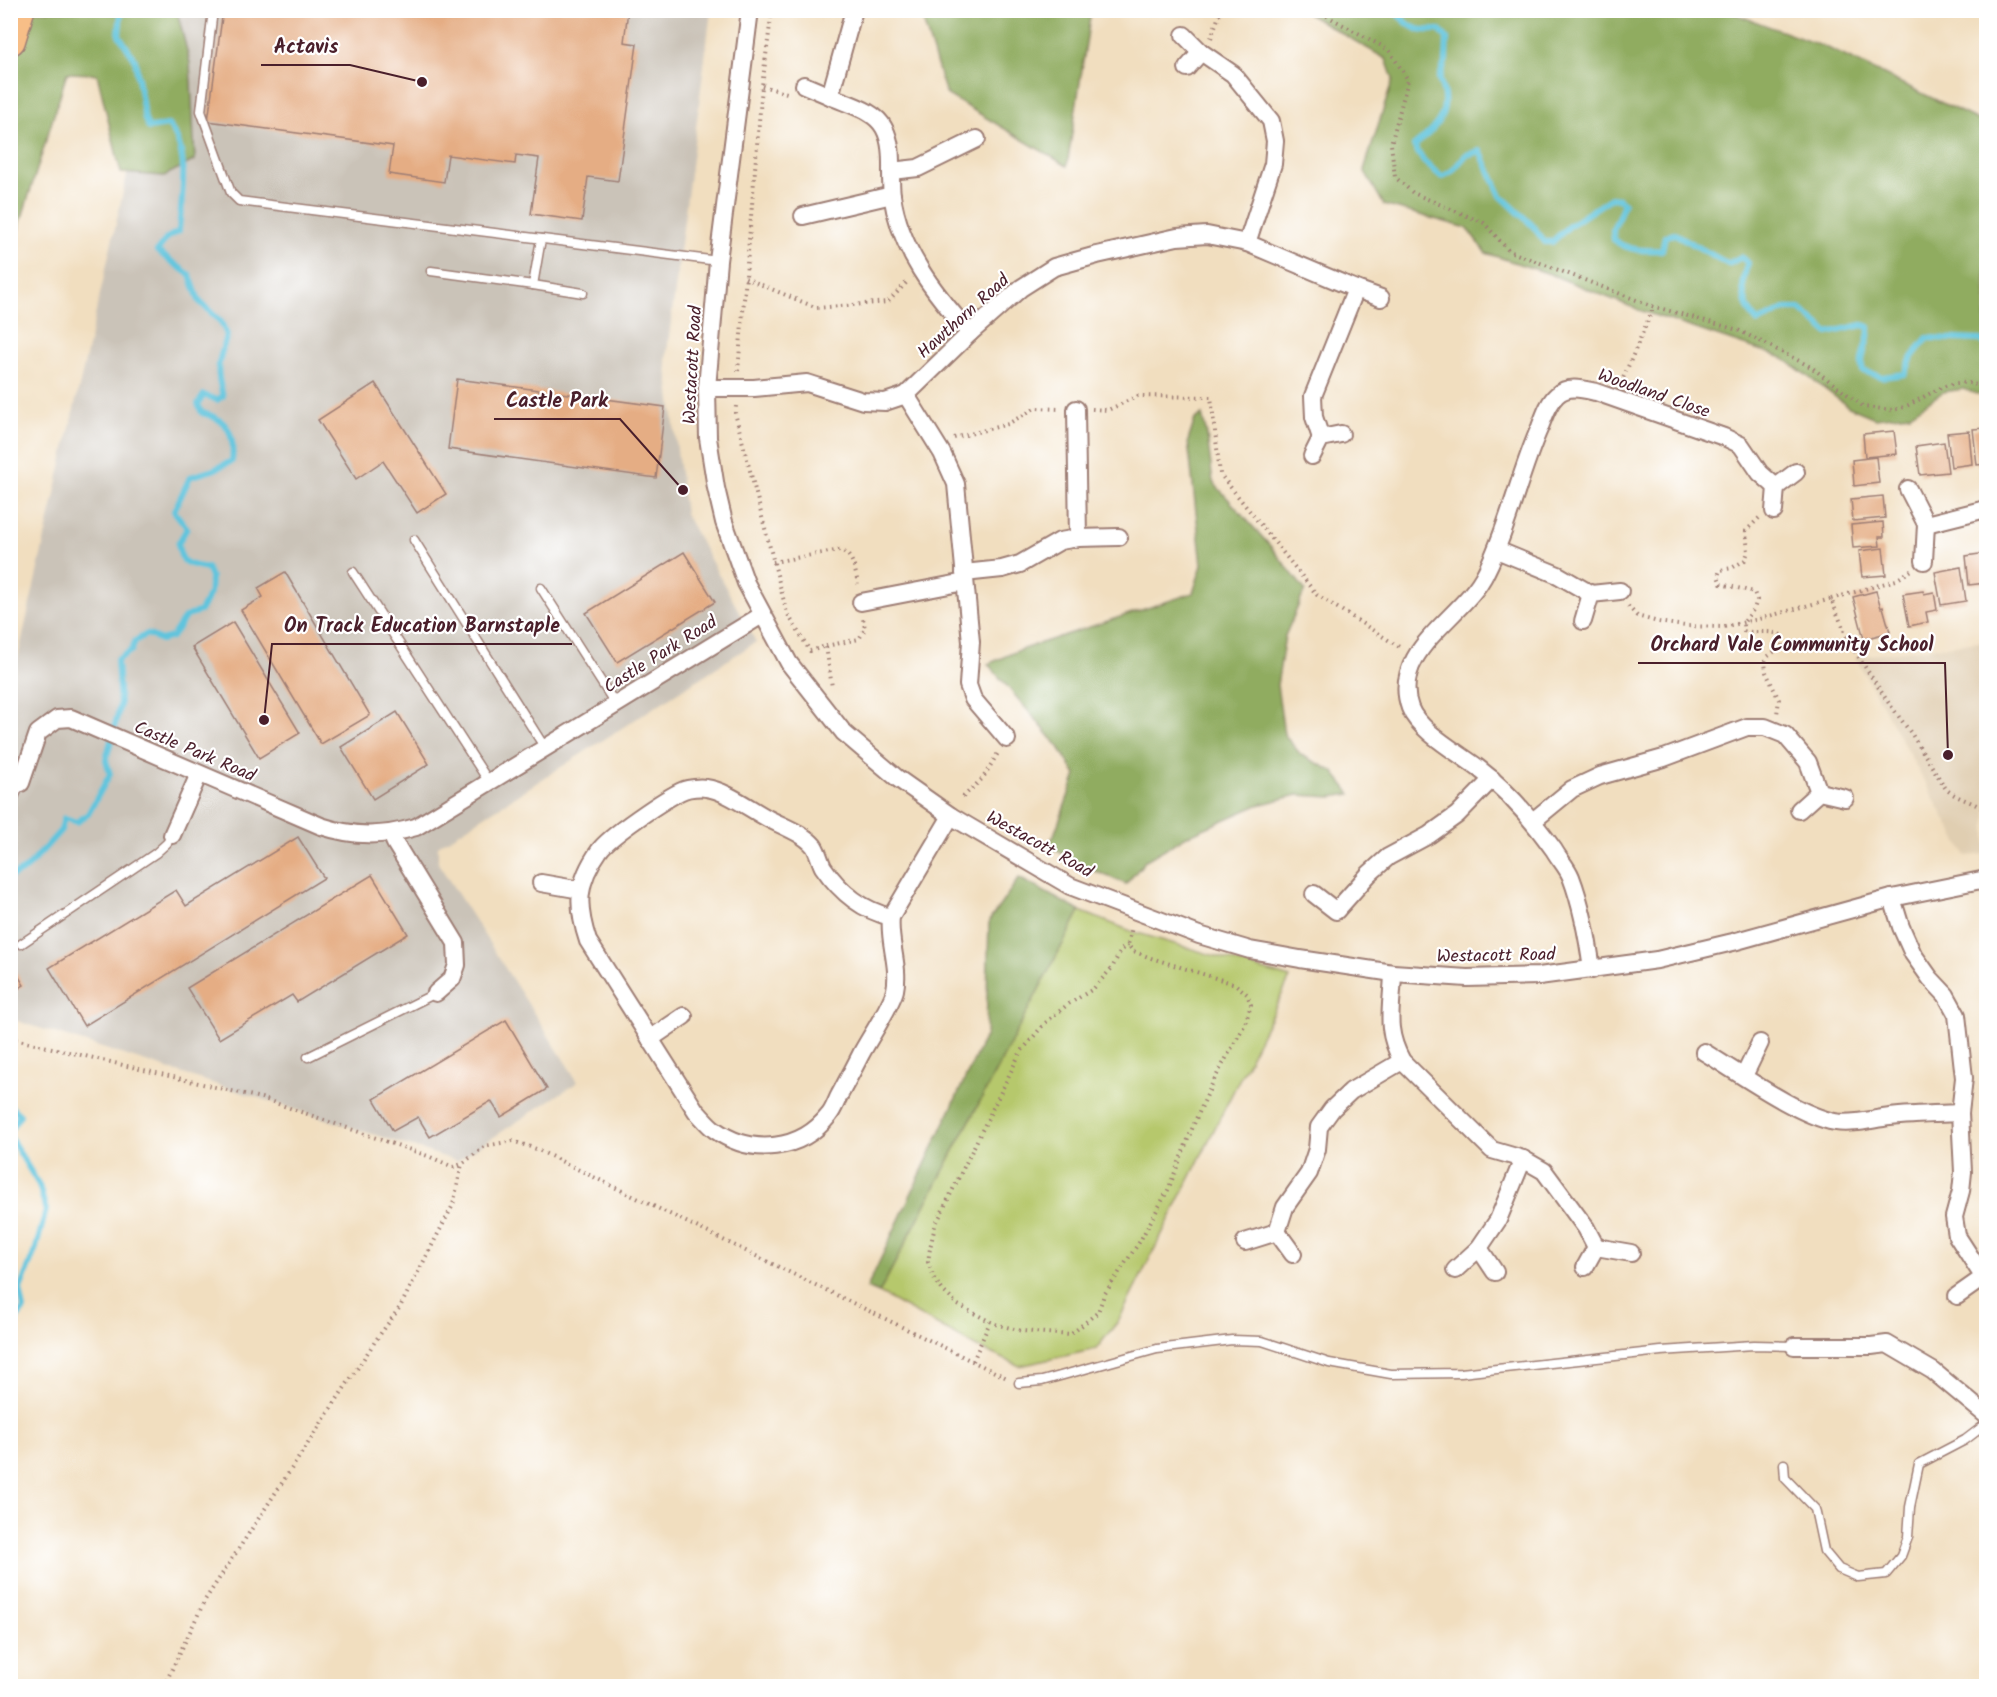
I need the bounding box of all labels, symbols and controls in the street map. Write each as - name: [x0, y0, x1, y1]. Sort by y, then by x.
- callout: Actavis: [261, 27, 350, 65]
- text: Actavis: [274, 32, 339, 64]
- street label: Hawthorn Road: [911, 267, 1018, 367]
- street label: Westacott Road: [676, 304, 711, 425]
- street label: Woodland Close: [1593, 362, 1714, 427]
- callout: Castle Park: [494, 381, 620, 419]
- text: Castle Park: [506, 386, 609, 418]
- callout: On Track Education Barnstaple: [272, 606, 572, 644]
- street label: Castle Park Road: [598, 608, 724, 702]
- text: On Track Education Barnstaple: [284, 611, 560, 643]
- callout: Orchard Vale Community School: [1638, 625, 1945, 663]
- text: Orchard Vale Community School: [1650, 630, 1934, 662]
- street label: Castle Park Road: [129, 714, 261, 791]
- street label: Westacott Road: [980, 804, 1099, 887]
- street label: Westacott Road: [1436, 941, 1557, 972]

